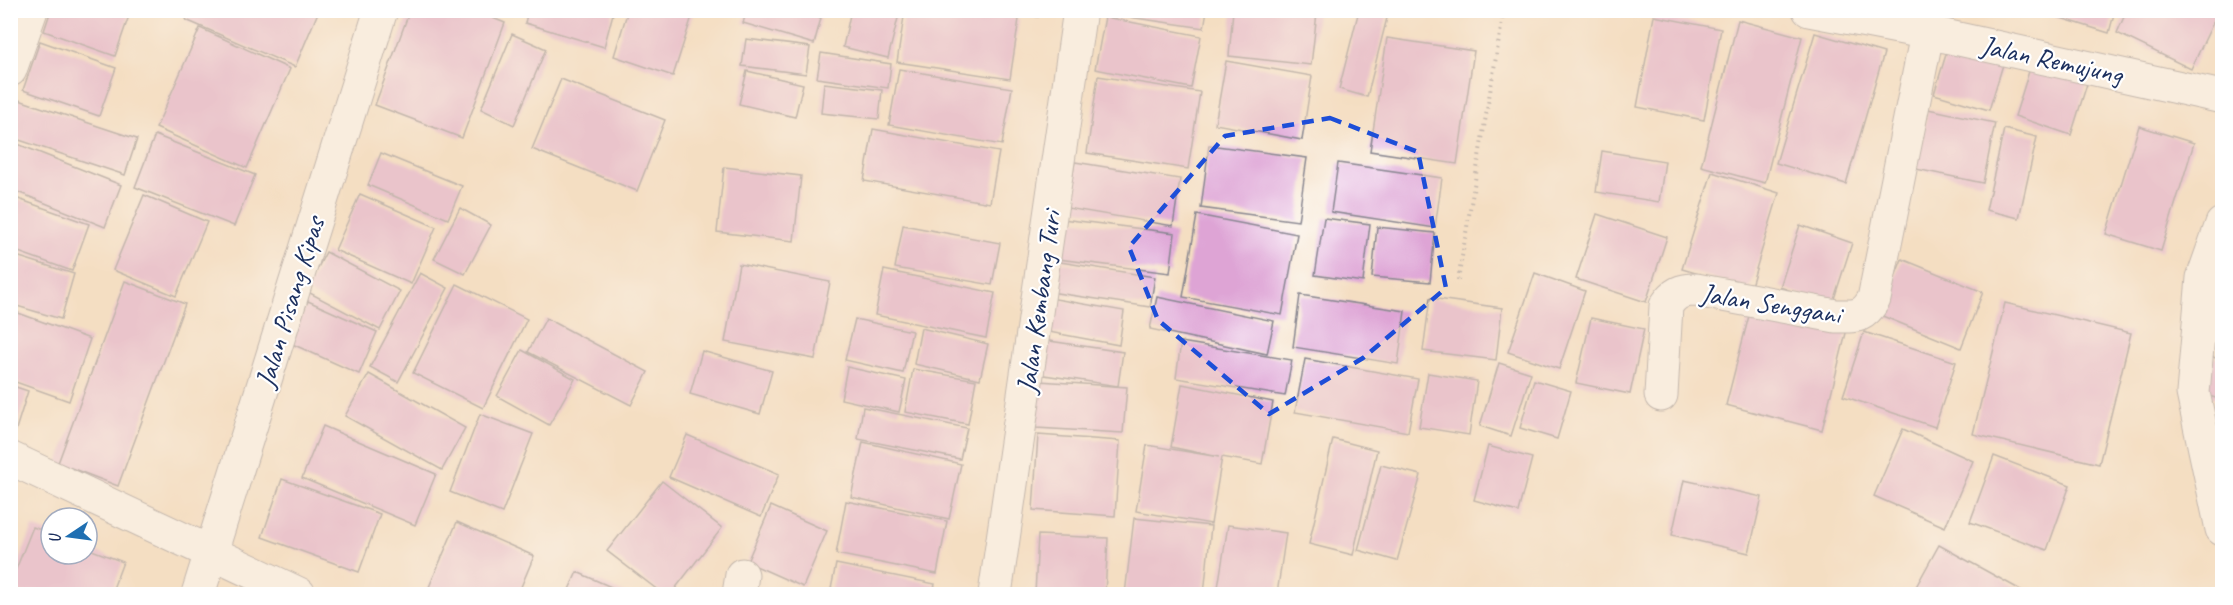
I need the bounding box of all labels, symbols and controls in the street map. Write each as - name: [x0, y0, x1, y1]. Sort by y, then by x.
- street label: Jalan Remujung: [1976, 27, 2128, 92]
- street label: Jalan Kembang Turi: [1008, 205, 1069, 397]
- street label: Jalan Pisang Kipas: [246, 210, 333, 393]
- street label: Jalan Senggani: [1697, 275, 1847, 332]
- north arrow: [39, 506, 99, 566]
- text: U: [44, 530, 66, 545]

